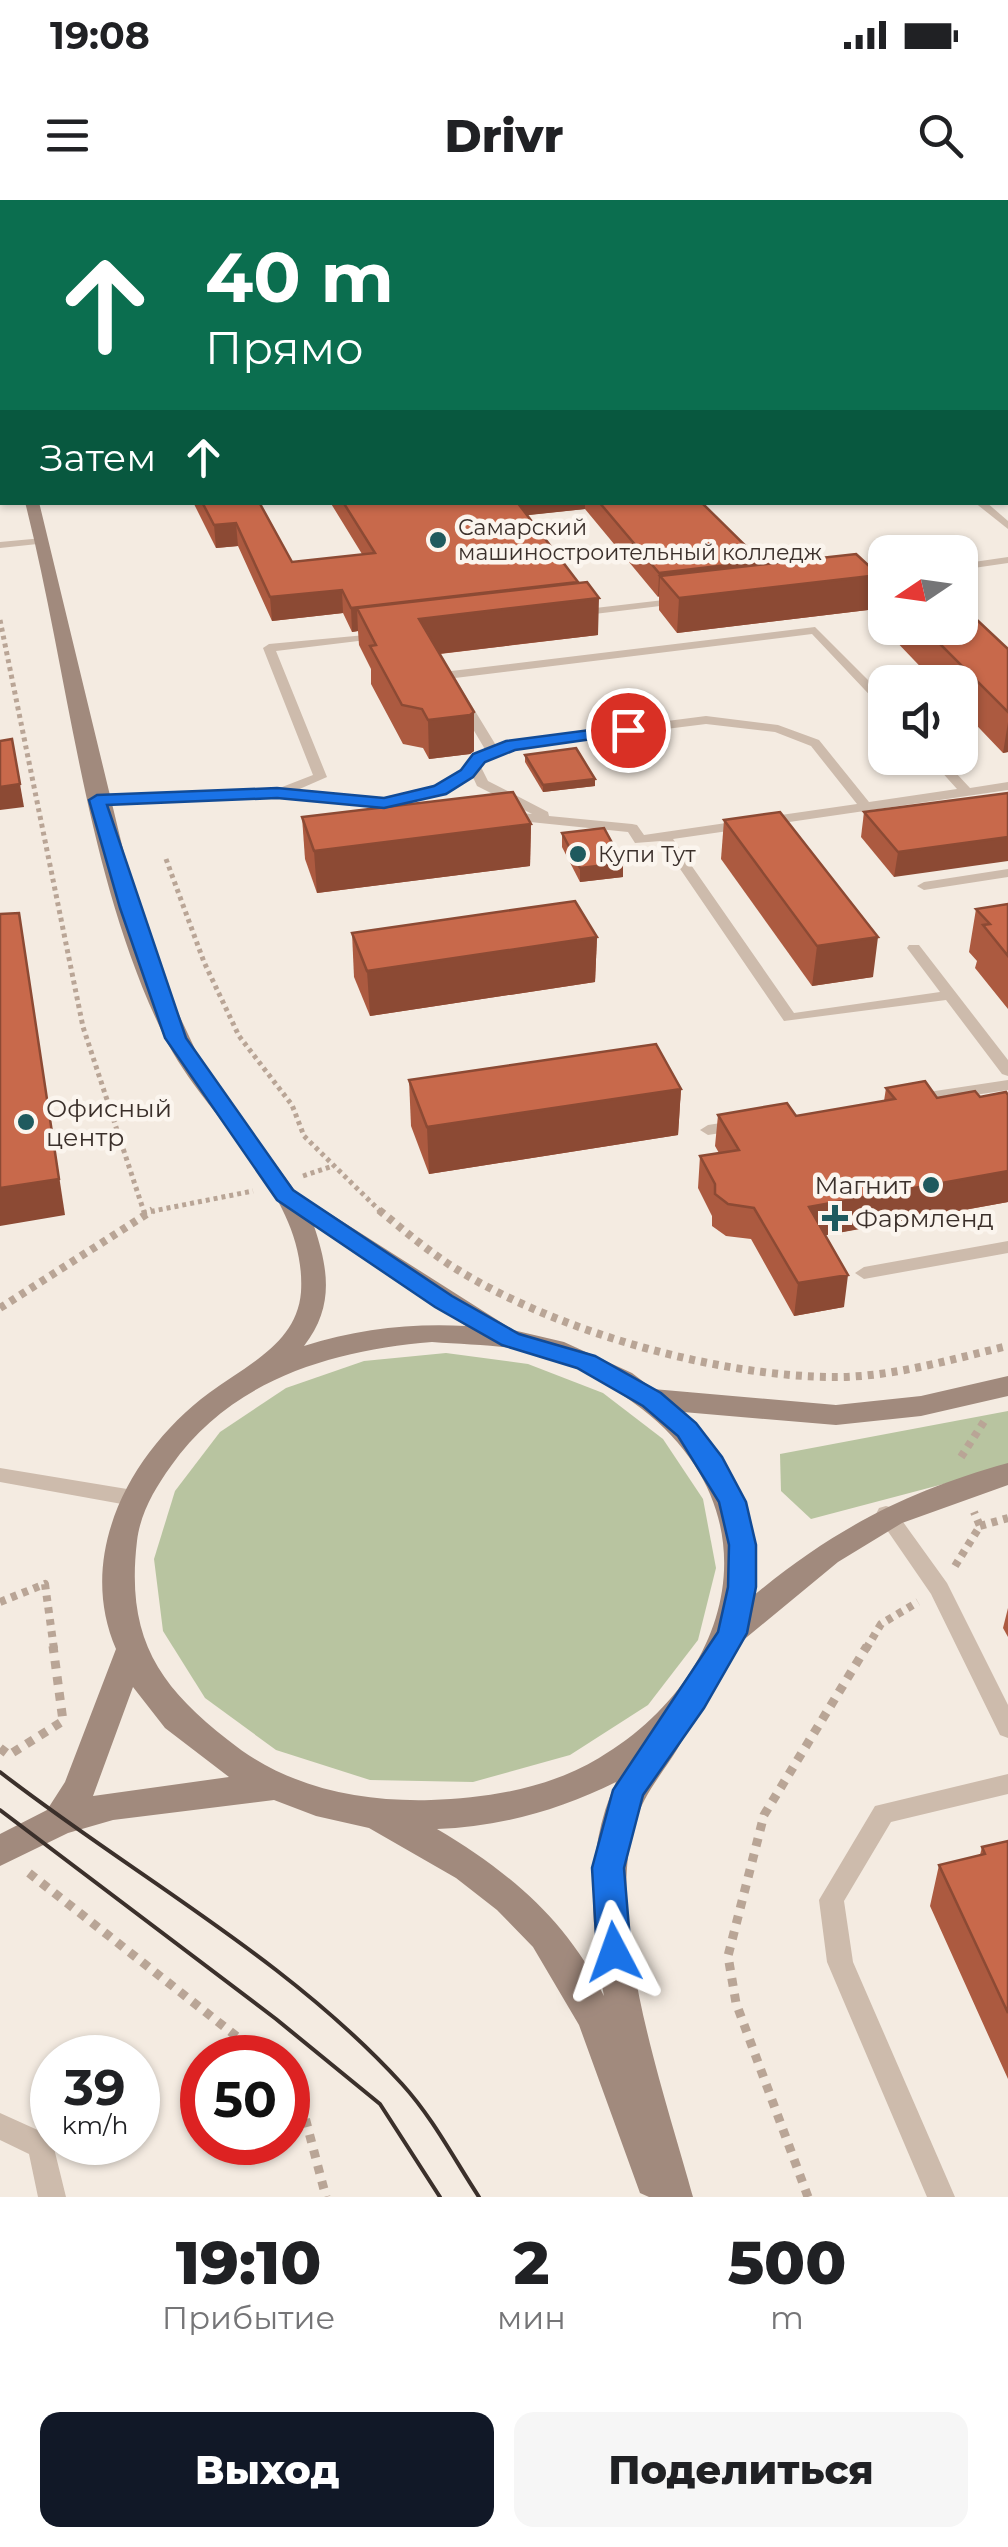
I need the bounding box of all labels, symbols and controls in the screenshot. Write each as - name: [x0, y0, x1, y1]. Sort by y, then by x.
- text: 19:08: [50, 12, 150, 59]
- icon: menu: [40, 108, 95, 163]
- text: Drivr: [445, 108, 563, 163]
- icon: search: [913, 108, 968, 163]
- text: 40 m: [205, 234, 394, 320]
- icon: ahead: [40, 240, 170, 370]
- text: Прямо: [205, 320, 364, 375]
- icon: ahead: [176, 430, 231, 485]
- text: Затем: [40, 434, 156, 481]
- place label: Самарский машиностроительный колледж: [458, 514, 822, 566]
- marker: Самарский машиностроительный колледж: [427, 529, 449, 551]
- north arrow: [868, 535, 978, 645]
- map controls: [868, 535, 978, 775]
- button: sound: [868, 665, 978, 775]
- pin: [586, 688, 671, 773]
- icon: arrive: [601, 703, 656, 758]
- place label: Купи Тут: [598, 841, 696, 868]
- marker: Купи Тут: [567, 843, 589, 865]
- place label: Офисный центр: [46, 1093, 172, 1152]
- marker: Офисный центр: [15, 1111, 37, 1133]
- place label: Магнит: [815, 1170, 911, 1200]
- marker: Магнит: [920, 1174, 942, 1196]
- place label: Фармленд: [855, 1203, 994, 1233]
- marker: Фармленд: [824, 1207, 846, 1229]
- position arrow: [562, 1900, 666, 2004]
- speed limit sign: 50: [180, 2035, 310, 2165]
- text: 39: [64, 2057, 126, 2118]
- text: km/h: [62, 2110, 128, 2140]
- text: 19:10: [176, 2226, 321, 2299]
- text: 2: [513, 2226, 549, 2299]
- text: 500: [728, 2226, 846, 2299]
- text: Прибытие: [162, 2298, 335, 2337]
- text: мин: [497, 2298, 566, 2337]
- text: m: [770, 2298, 804, 2337]
- button: Выход: [40, 2412, 494, 2527]
- button: Поделиться: [514, 2412, 968, 2527]

